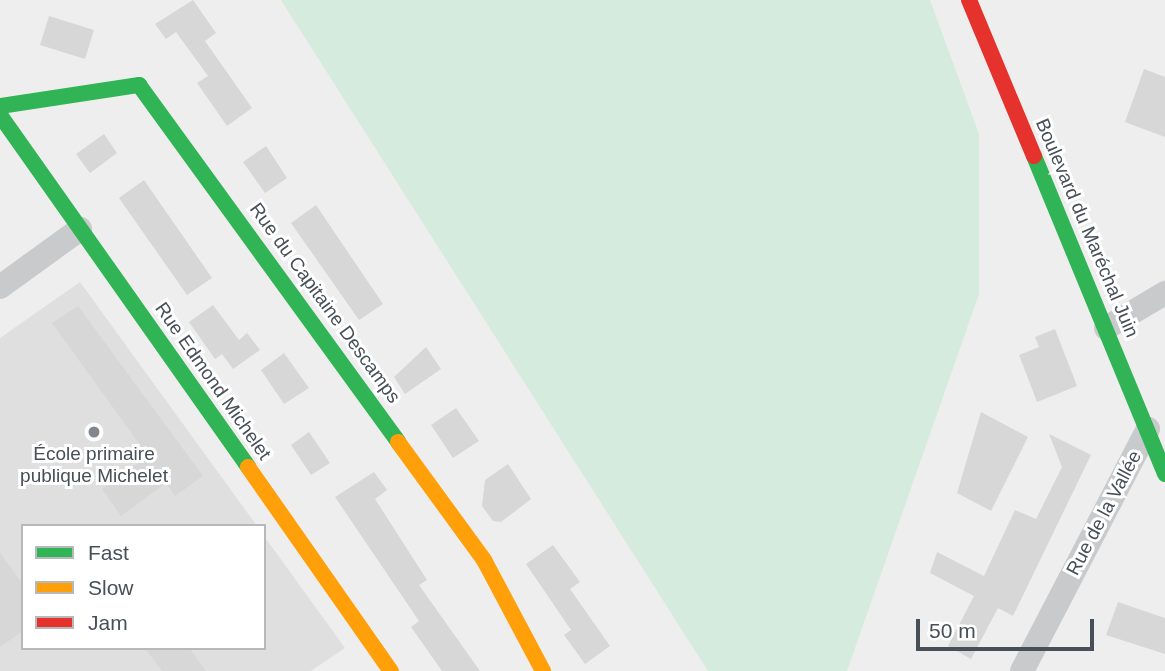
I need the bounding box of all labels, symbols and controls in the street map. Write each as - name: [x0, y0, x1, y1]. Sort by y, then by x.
- street label: Boulevard du Maréchal Juin: [1030, 115, 1144, 341]
- street label: Rue du Capitaine Descamps: [245, 198, 405, 408]
- street label: Rue Edmond Michelet: [150, 298, 276, 464]
- marker: École primaire publique Michelet: [86, 424, 102, 440]
- place label: École primaire publique Michelet: [20, 443, 168, 487]
- street label: Rue de la Vallée: [1062, 447, 1146, 579]
- legend: [21, 524, 266, 650]
- text: Fast: [88, 541, 129, 564]
- text: Slow: [88, 576, 134, 599]
- scale bar: [920, 604, 1098, 648]
- text: Jam: [88, 611, 128, 634]
- text: 50 m: [929, 619, 976, 642]

